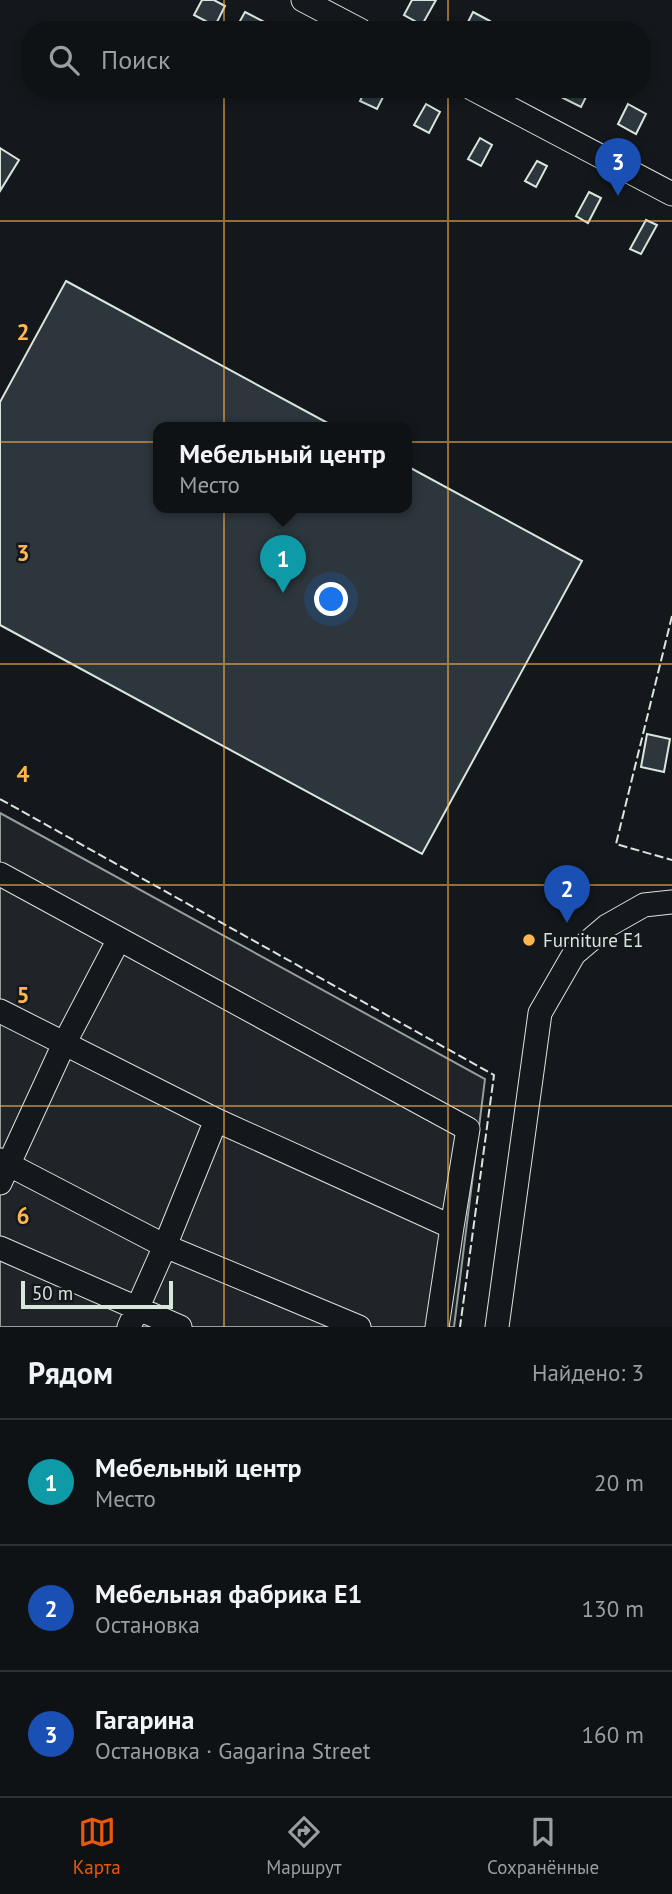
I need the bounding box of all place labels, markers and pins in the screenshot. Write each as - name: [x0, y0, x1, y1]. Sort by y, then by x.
- pin: 3: [595, 138, 641, 196]
- pin: 1: [260, 535, 306, 593]
- pin: 2: [544, 865, 590, 923]
- place label: Furniture E1: [543, 928, 643, 952]
- marker: Furniture E1: [521, 932, 537, 948]

